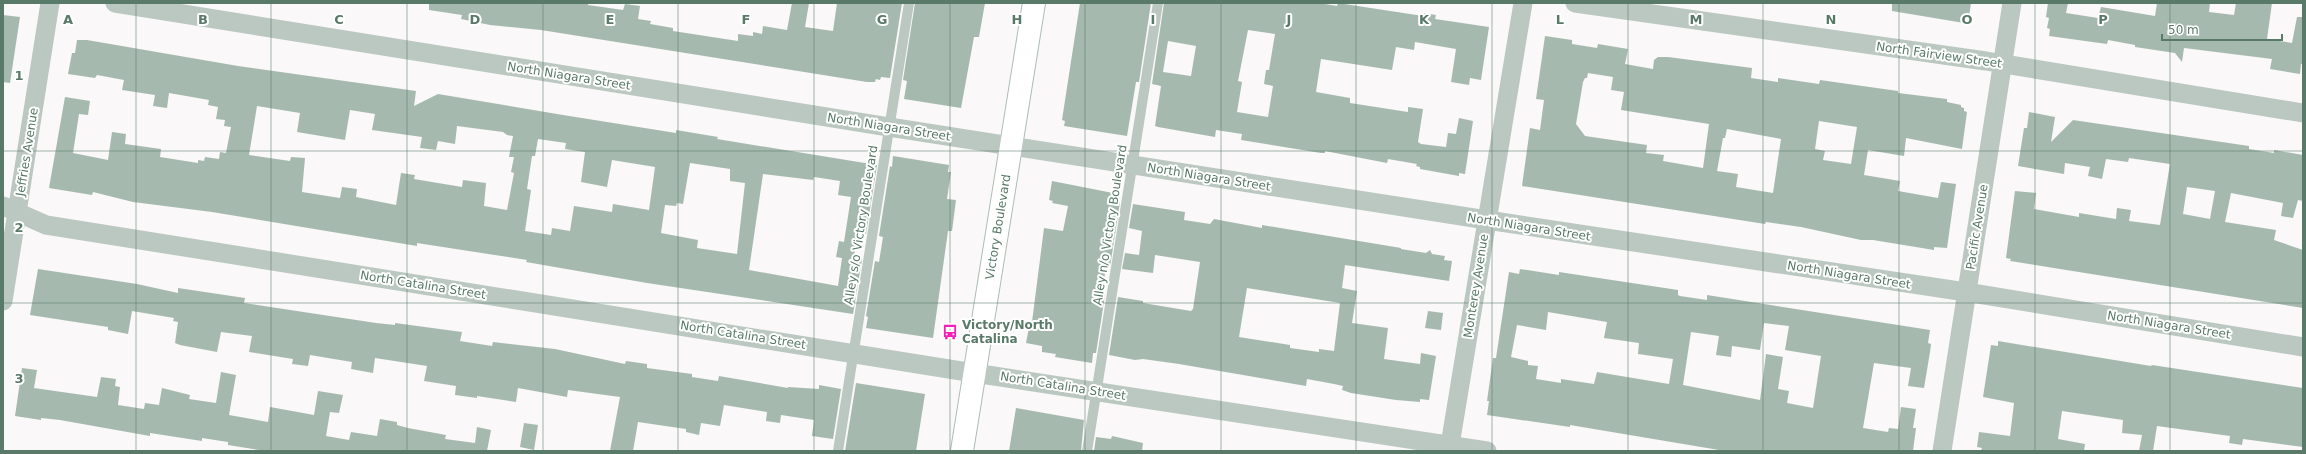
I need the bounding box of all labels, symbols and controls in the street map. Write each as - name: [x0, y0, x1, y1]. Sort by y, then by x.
- text: A: [63, 12, 73, 27]
- text: B: [198, 12, 208, 27]
- text: C: [334, 12, 344, 27]
- text: D: [470, 12, 481, 27]
- text: E: [606, 12, 614, 27]
- text: F: [742, 12, 750, 27]
- text: G: [877, 12, 887, 27]
- text: H: [1012, 12, 1022, 27]
- text: I: [1151, 12, 1155, 27]
- text: J: [1286, 12, 1291, 27]
- text: K: [1419, 12, 1430, 27]
- text: L: [1556, 12, 1564, 27]
- text: M: [1690, 12, 1702, 27]
- text: N: [1826, 12, 1836, 27]
- text: O: [1961, 12, 1973, 27]
- text: P: [2098, 12, 2108, 27]
- scale bar: [2162, 16, 2282, 42]
- text: 50 m: [2168, 23, 2199, 37]
- street label: North Fairview Street: [1875, 39, 2003, 71]
- street label: North Niagara Street: [506, 59, 632, 93]
- text: 1: [14, 68, 24, 83]
- street label: Jeffries Avenue: [13, 107, 41, 198]
- street label: North Niagara Street: [826, 110, 952, 144]
- street label: Alley s/o Victory Boulevard: [841, 144, 881, 306]
- street label: Alley n/o Victory Boulevard: [1090, 144, 1130, 306]
- street label: North Niagara Street: [1146, 160, 1272, 194]
- street label: Victory Boulevard: [983, 173, 1013, 281]
- street label: Pacific Avenue: [1963, 183, 1991, 271]
- street label: North Niagara Street: [1466, 210, 1592, 244]
- text: 2: [14, 220, 24, 235]
- street label: Monterey Avenue: [1461, 233, 1491, 339]
- street label: North Niagara Street: [1786, 258, 1912, 292]
- street label: North Catalina Street: [359, 268, 487, 302]
- street label: North Niagara Street: [2106, 308, 2232, 342]
- street label: North Catalina Street: [679, 318, 807, 352]
- place label: Victory/North Catalina: [962, 318, 1053, 346]
- bus stop icon: Victory/North Catalina: [941, 323, 959, 341]
- street label: North Catalina Street: [999, 369, 1127, 403]
- text: 3: [14, 371, 24, 386]

